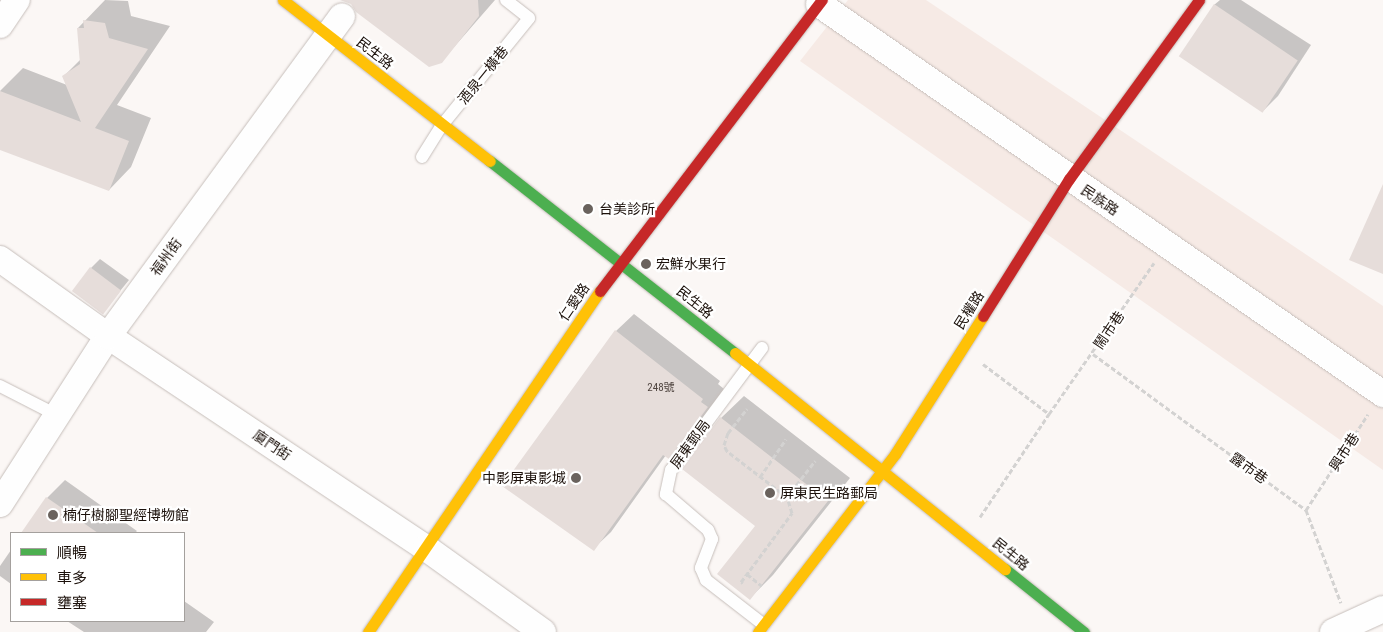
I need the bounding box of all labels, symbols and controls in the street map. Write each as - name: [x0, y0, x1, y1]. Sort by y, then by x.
- street label: 民生路: [353, 33, 397, 73]
- street label: 酒泉一橫巷: [454, 43, 512, 107]
- street label: 民族路: [1078, 181, 1122, 219]
- place label: 台美診所: [599, 201, 655, 217]
- marker: 台美診所: [581, 202, 595, 216]
- street label: 福州街: [147, 235, 185, 279]
- place label: 宏鮮水果行: [656, 256, 726, 272]
- marker: 宏鮮水果行: [640, 258, 652, 270]
- street label: 仁愛路: [555, 280, 593, 324]
- street label: 民生路: [673, 282, 717, 322]
- street label: 民權路: [951, 288, 987, 332]
- street label: 鬧市巷: [1090, 308, 1128, 352]
- house number: 248號: [647, 381, 675, 395]
- street label: 屏東郵局: [667, 416, 713, 472]
- street label: 廈門街: [250, 426, 294, 464]
- street label: 興市巷: [1326, 430, 1362, 474]
- street label: 露市巷: [1227, 449, 1271, 487]
- place label: 中影屏東影城: [482, 470, 566, 486]
- marker: 中影屏東影城: [570, 472, 582, 484]
- place label: 屏東民生路郵局: [780, 485, 878, 501]
- marker: 屏東民生路郵局: [764, 487, 776, 499]
- place label: 楠仔樹腳聖經博物館: [63, 507, 189, 523]
- marker: 楠仔樹腳聖經博物館: [47, 509, 59, 521]
- legend: [10, 532, 185, 622]
- street label: 民生路: [989, 534, 1033, 574]
- text: 順暢: [57, 544, 87, 562]
- text: 車多: [57, 569, 87, 587]
- text: 壅塞: [57, 594, 87, 612]

